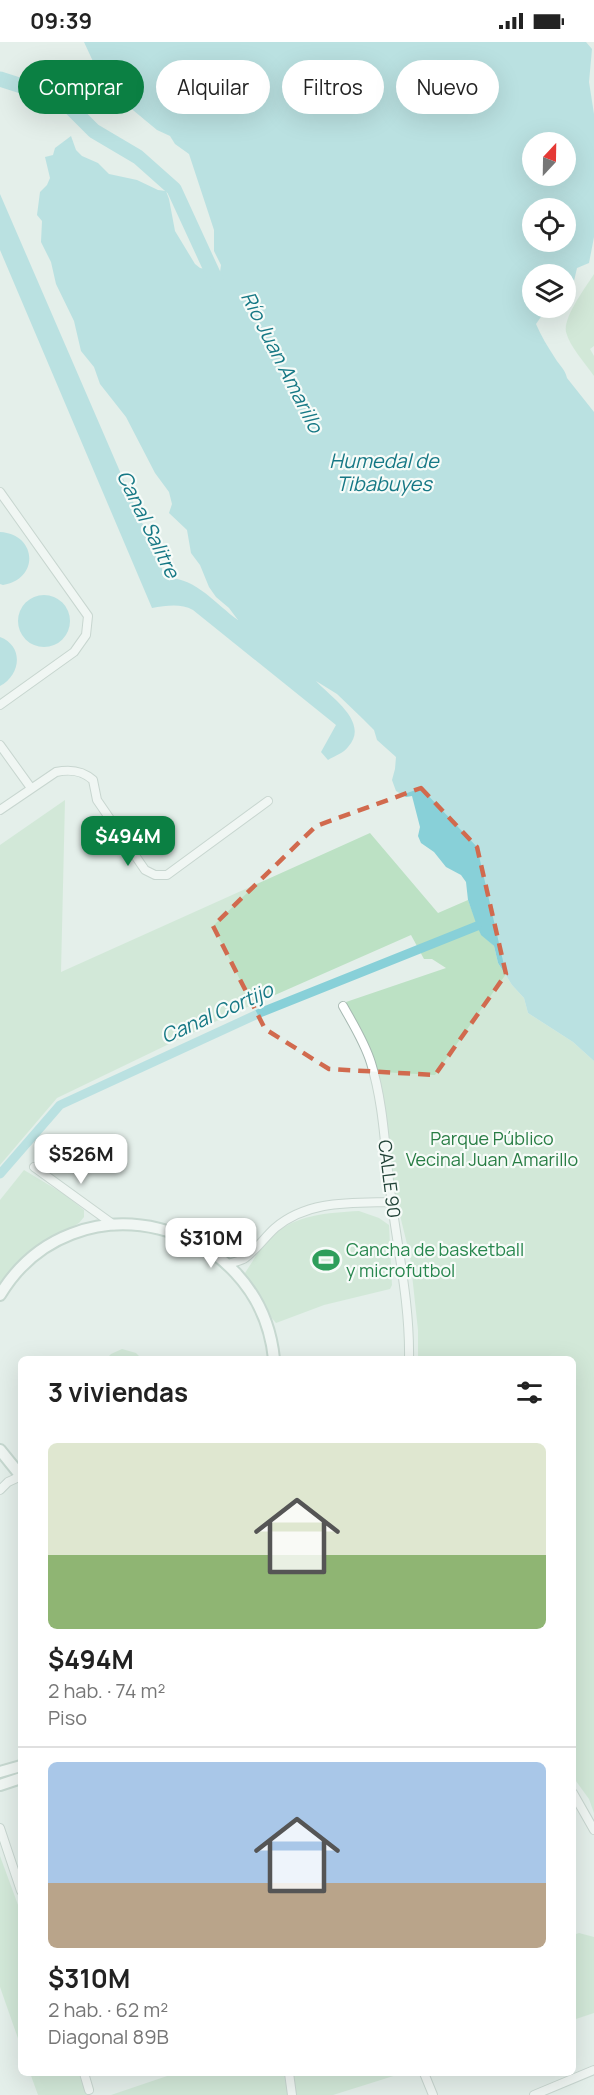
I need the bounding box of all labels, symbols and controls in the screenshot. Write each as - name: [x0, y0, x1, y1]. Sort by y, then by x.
- text: 09:39: [30, 6, 92, 36]
- chip: Comprar: [18, 60, 144, 114]
- chip: Alquilar: [156, 60, 270, 114]
- chip: Filtros: [282, 60, 384, 114]
- chip: Nuevo: [396, 60, 499, 114]
- north arrow: [522, 132, 576, 186]
- map controls: [522, 132, 576, 318]
- button: locate: [522, 198, 576, 252]
- button: layers: [522, 264, 576, 318]
- water label: Río Juan Amarillo: [235, 287, 330, 438]
- water label: Humedal de Tibabuyes: [329, 447, 440, 497]
- water label: Canal Salitre: [111, 465, 187, 583]
- pin: $494M: [86, 816, 170, 867]
- text: $494M: [95, 822, 161, 849]
- water label: Canal Cortijo: [157, 975, 278, 1049]
- park label: Parque Público Vecinal Juan Amarillo: [406, 1126, 578, 1171]
- pin: $526M: [39, 1134, 123, 1185]
- street label: CALLE 90: [373, 1139, 407, 1219]
- text: $526M: [48, 1140, 114, 1167]
- pin: $310M: [169, 1218, 253, 1269]
- text: $310M: [179, 1224, 243, 1251]
- place label: Cancha de basketball y microfutbol: [346, 1237, 524, 1282]
- sports icon: Cancha de basketball y microfutbol: [311, 1245, 341, 1275]
- text: 3 viviendas: [48, 1374, 188, 1410]
- icon: filters: [513, 1376, 546, 1409]
- icon: home: [243, 1482, 351, 1590]
- text: $494M: [48, 1641, 134, 1677]
- text: 2 hab. · 74 m²: [48, 1677, 165, 1704]
- text: Piso: [48, 1704, 87, 1731]
- icon: home: [243, 1801, 351, 1909]
- text: $310M: [48, 1960, 130, 1996]
- text: 2 hab. · 62 m²: [48, 1996, 168, 2023]
- text: Diagonal 89B: [48, 2023, 169, 2050]

